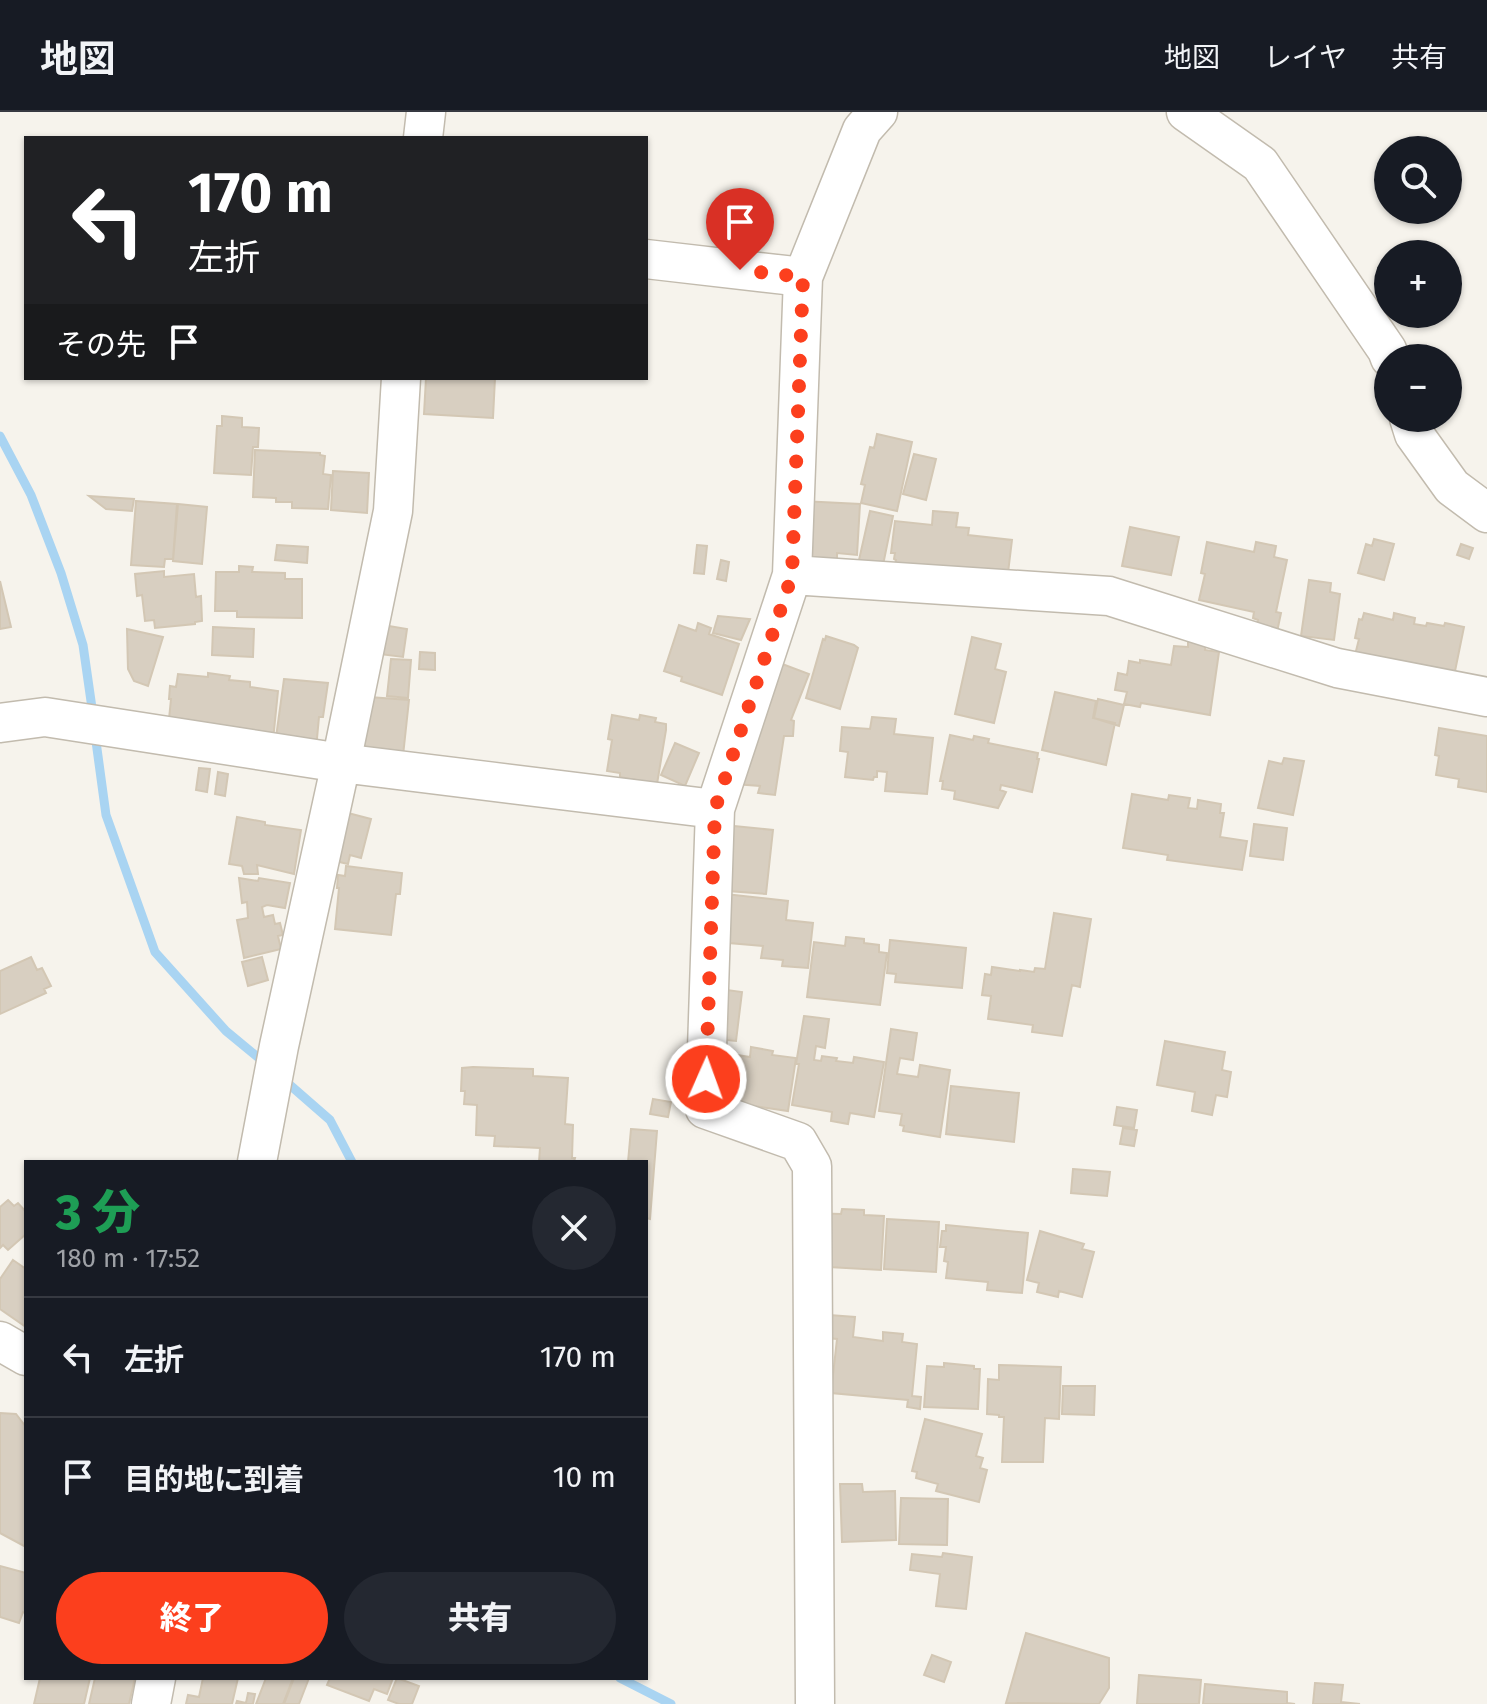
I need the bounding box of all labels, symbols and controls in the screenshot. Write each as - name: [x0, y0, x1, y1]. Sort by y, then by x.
- text: 地図: [40, 36, 116, 82]
- text: 地図: [1164, 41, 1220, 74]
- text: レイヤ: [1264, 41, 1347, 74]
- text: 共有: [1391, 41, 1447, 74]
- map controls: [1374, 136, 1462, 432]
- button: search: [1374, 136, 1462, 224]
- text: 170 m: [188, 160, 333, 227]
- icon: left: [56, 168, 160, 272]
- pin: [706, 188, 774, 270]
- icon: arrive: [718, 200, 762, 244]
- text: 左折: [188, 236, 260, 280]
- button: +: [1374, 240, 1462, 328]
- icon: arrive: [162, 320, 206, 364]
- text: その先: [56, 327, 146, 363]
- button: −: [1374, 344, 1462, 432]
- position arrow: [664, 1037, 748, 1121]
- text: 3 分: [56, 1184, 140, 1242]
- button: close: [532, 1186, 616, 1270]
- text: 180 m · 17:52: [56, 1243, 200, 1274]
- icon: left: [56, 1335, 100, 1379]
- text: 170 m: [540, 1339, 616, 1375]
- text: 左折: [124, 1342, 184, 1378]
- icon: arrive: [56, 1455, 100, 1499]
- text: 10 m: [553, 1459, 616, 1495]
- text: 目的地に到着: [124, 1462, 304, 1498]
- button: 終了: [56, 1572, 328, 1664]
- button: 共有: [344, 1572, 616, 1664]

